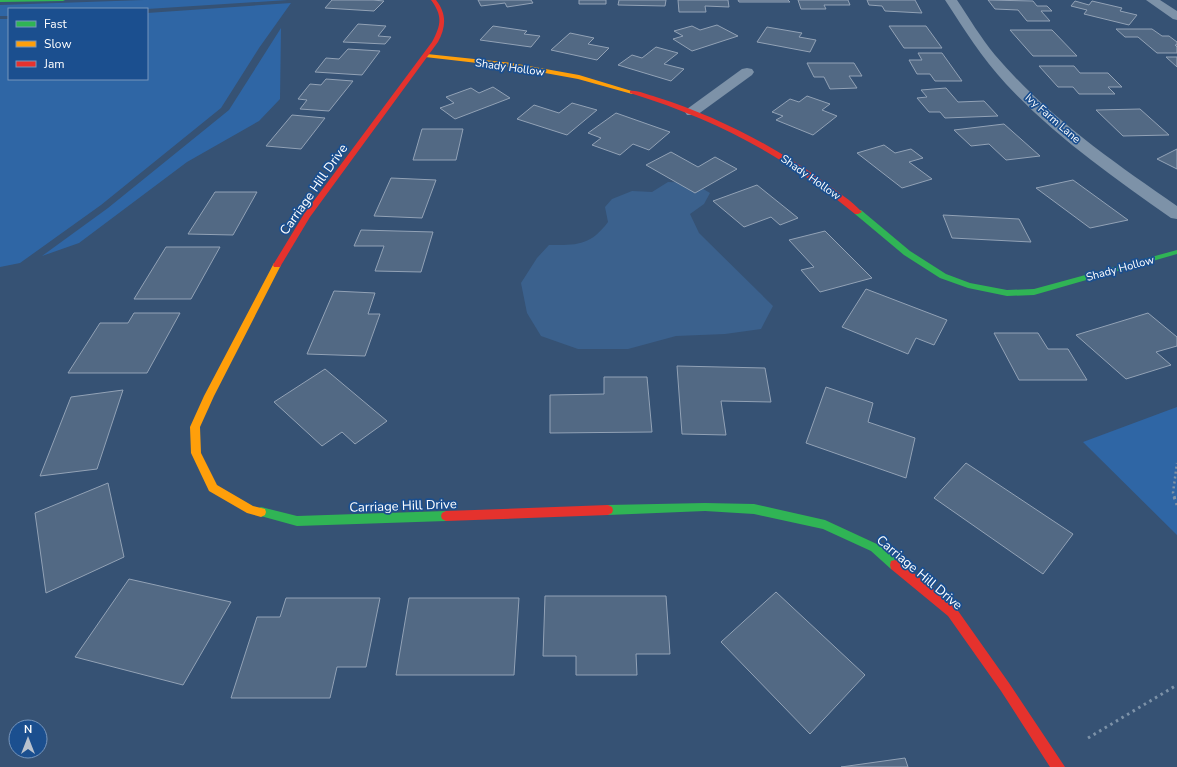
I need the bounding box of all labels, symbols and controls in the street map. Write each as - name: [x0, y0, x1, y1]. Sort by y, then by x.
- legend: [8, 8, 148, 80]
- text: Fast: [44, 16, 67, 32]
- text: Slow: [44, 36, 72, 52]
- street label: Shady Hollow: [474, 55, 546, 80]
- text: Jam: [43, 56, 65, 72]
- street label: Ivy Farm Lane: [1022, 90, 1084, 147]
- street label: Carriage Hill Drive: [276, 140, 352, 239]
- street label: Shady Hollow: [778, 151, 844, 204]
- street label: Shady Hollow: [1084, 252, 1156, 285]
- street label: Carriage Hill Drive: [349, 495, 457, 517]
- street label: Carriage Hill Drive: [872, 531, 966, 614]
- north arrow: [8, 719, 48, 759]
- text: N: [24, 722, 32, 737]

